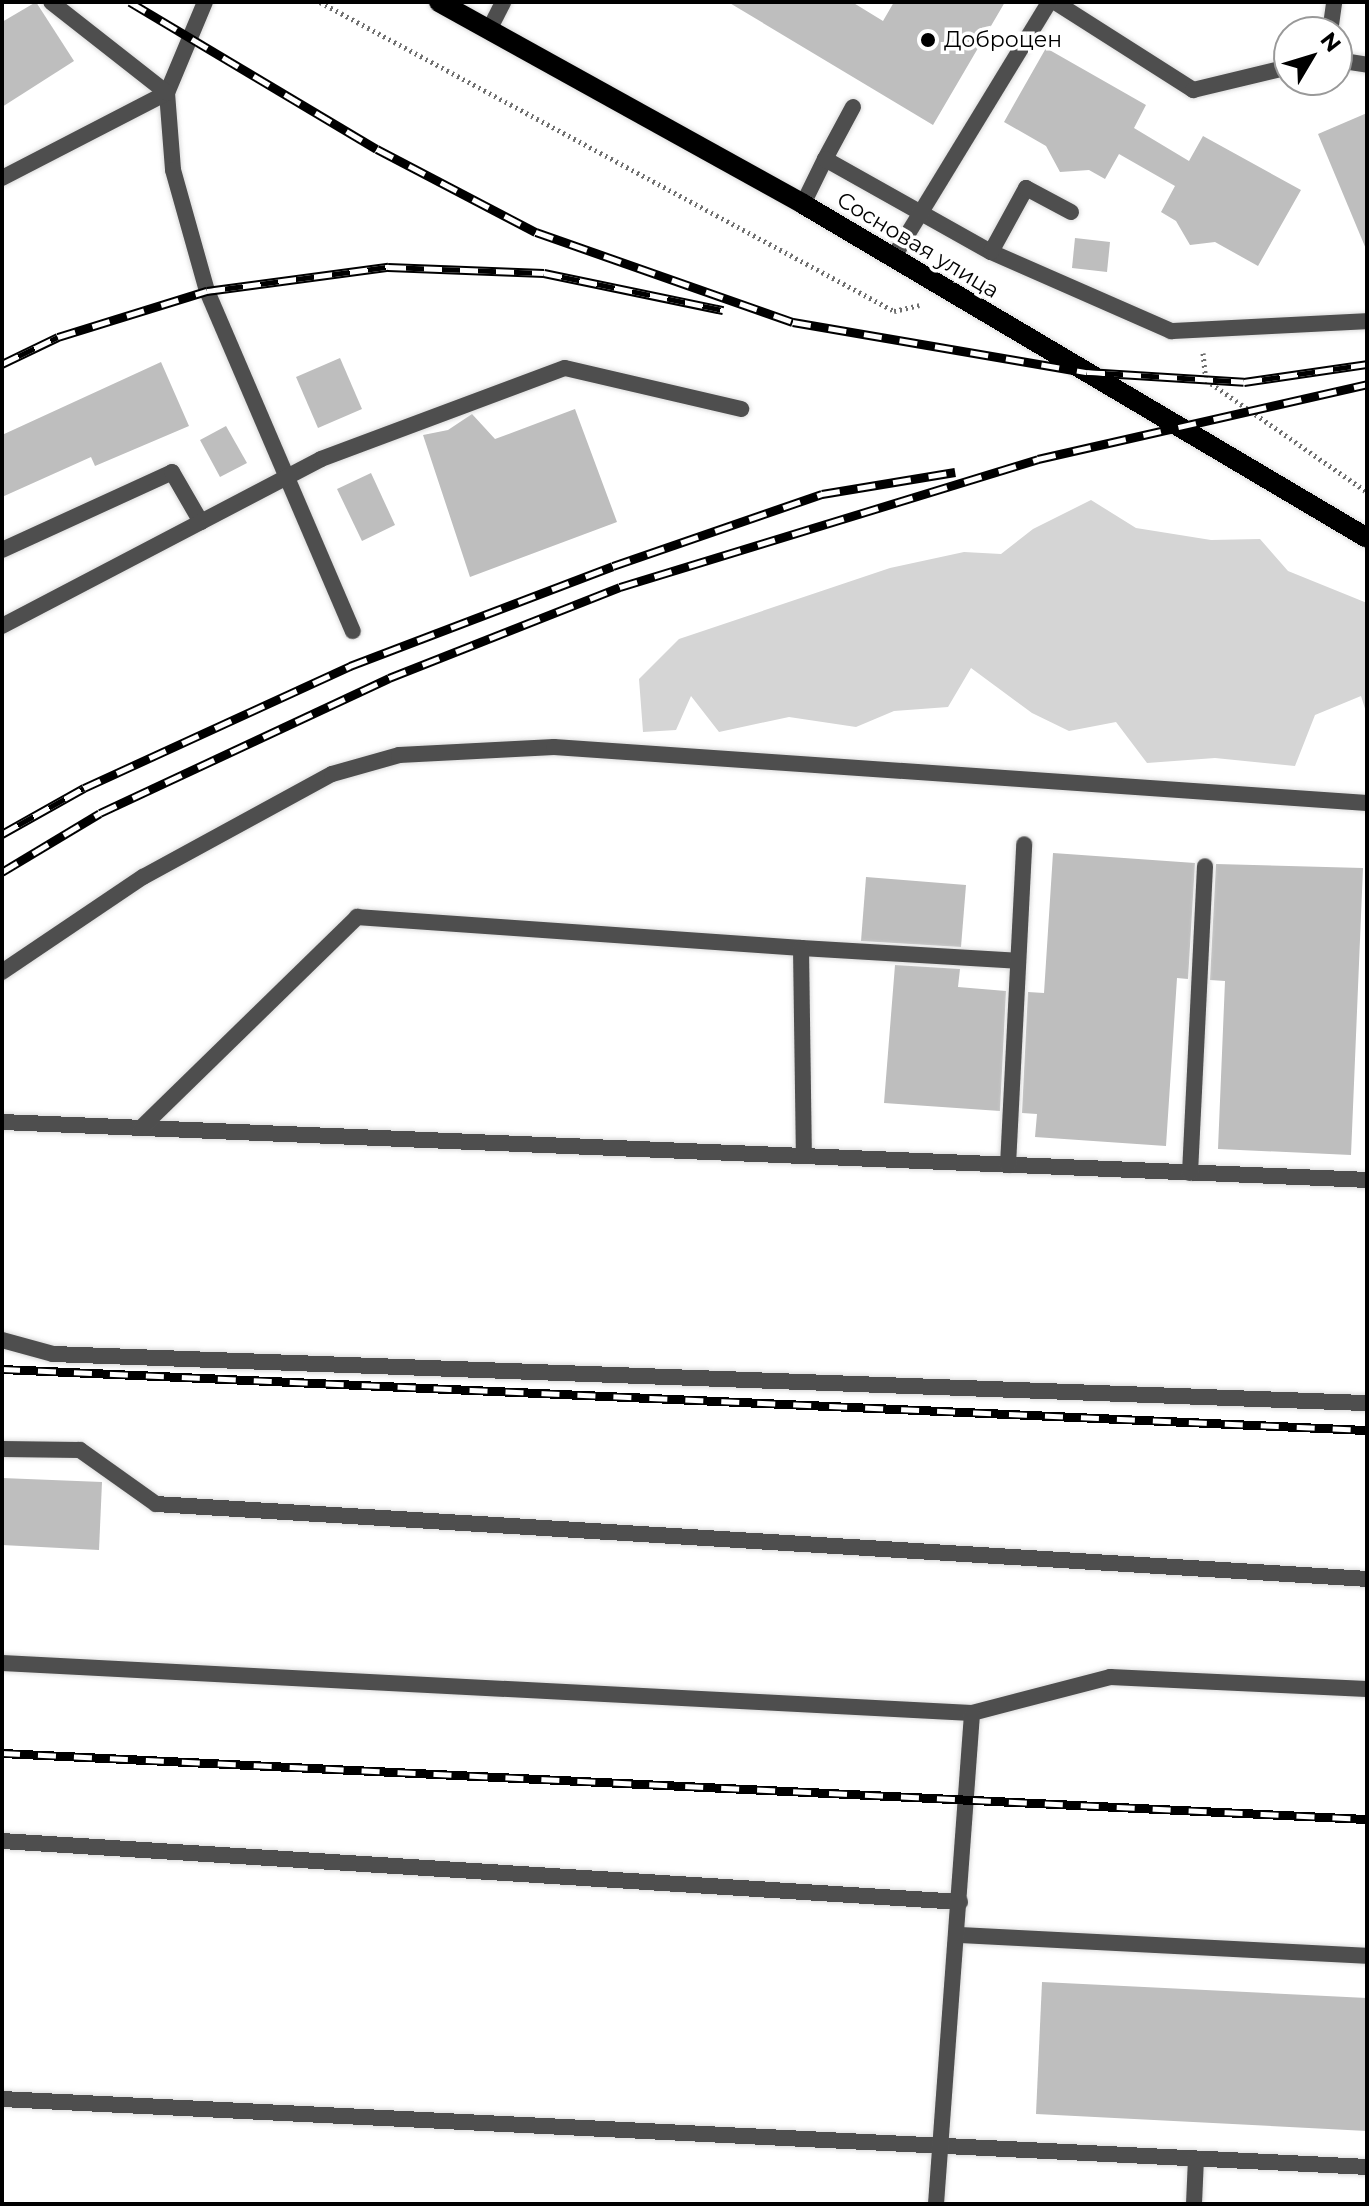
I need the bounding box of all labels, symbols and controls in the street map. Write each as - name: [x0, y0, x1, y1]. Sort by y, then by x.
- north arrow: [1273, 16, 1353, 96]
- place label: Доброцен: [944, 27, 1062, 53]
- text: N: [1315, 27, 1347, 57]
- marker: Доброцен: [919, 31, 937, 49]
- street label: Сосновая улица: [832, 186, 1004, 304]

